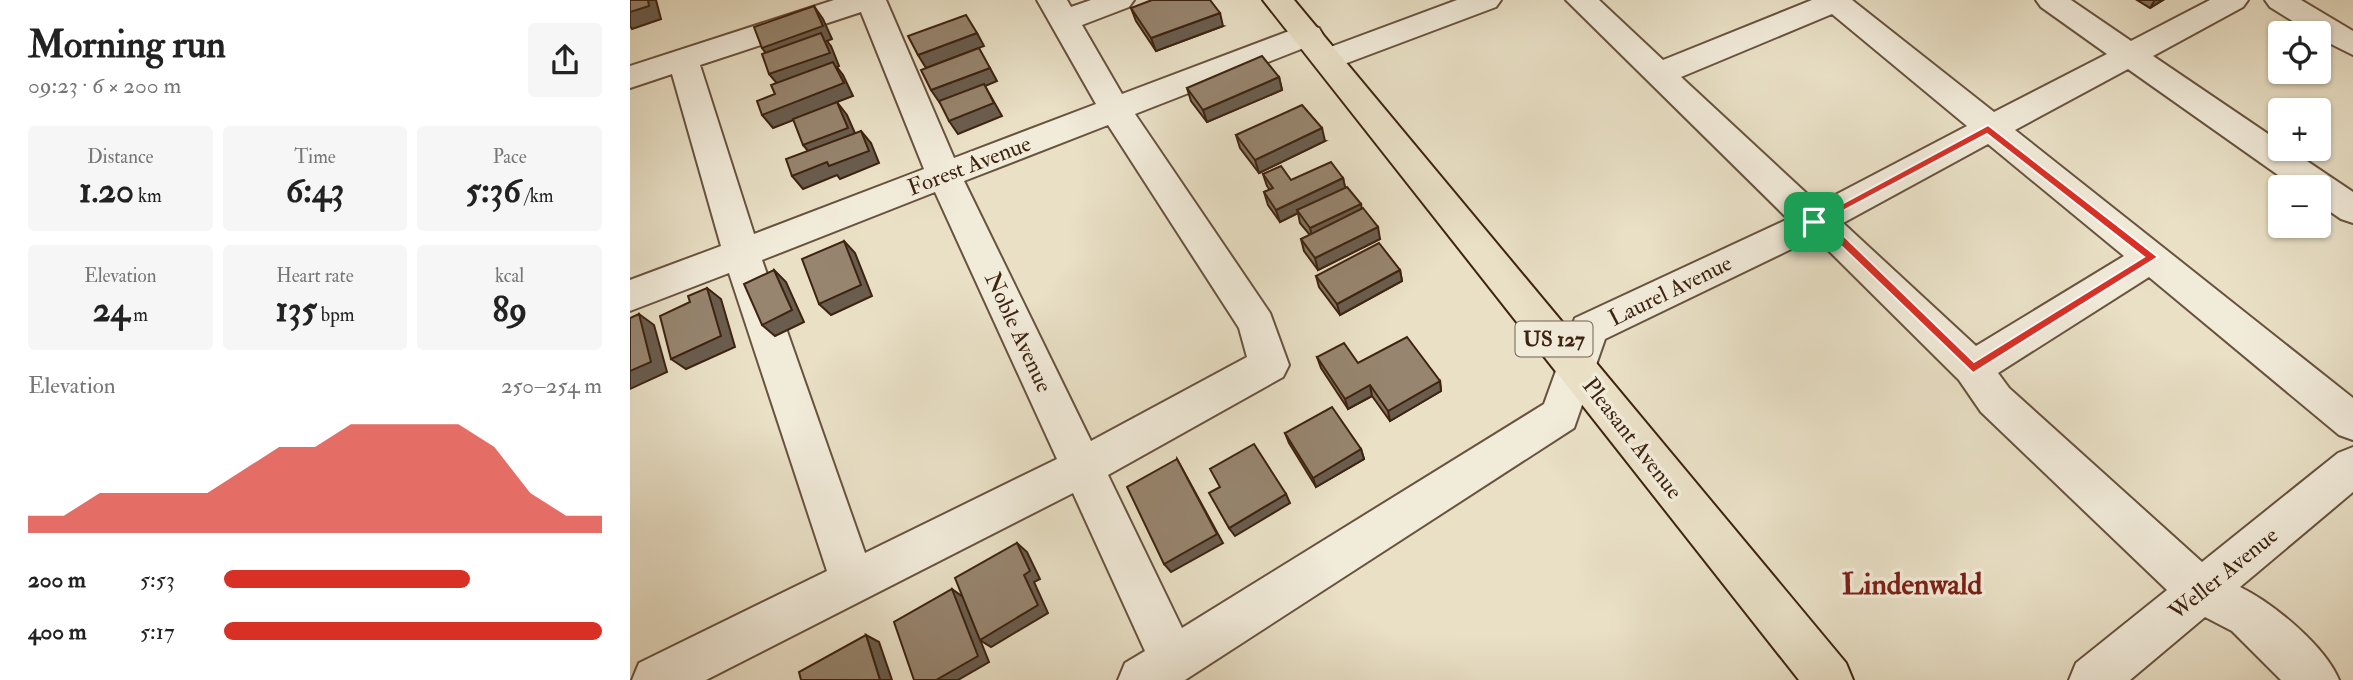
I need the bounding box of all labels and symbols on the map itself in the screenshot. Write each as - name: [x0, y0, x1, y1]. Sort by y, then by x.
- street label: Forest Avenue: [903, 129, 1035, 202]
- pin: [1784, 192, 1844, 252]
- street label: Laurel Avenue: [1604, 248, 1737, 333]
- street label: Noble Avenue: [978, 268, 1059, 397]
- road number: US 127: [1516, 322, 1592, 356]
- street label: Pleasant Avenue: [1576, 372, 1689, 505]
- street label: Weller Avenue: [2162, 520, 2284, 627]
- district label: Lindenwald: [1842, 566, 1983, 603]

